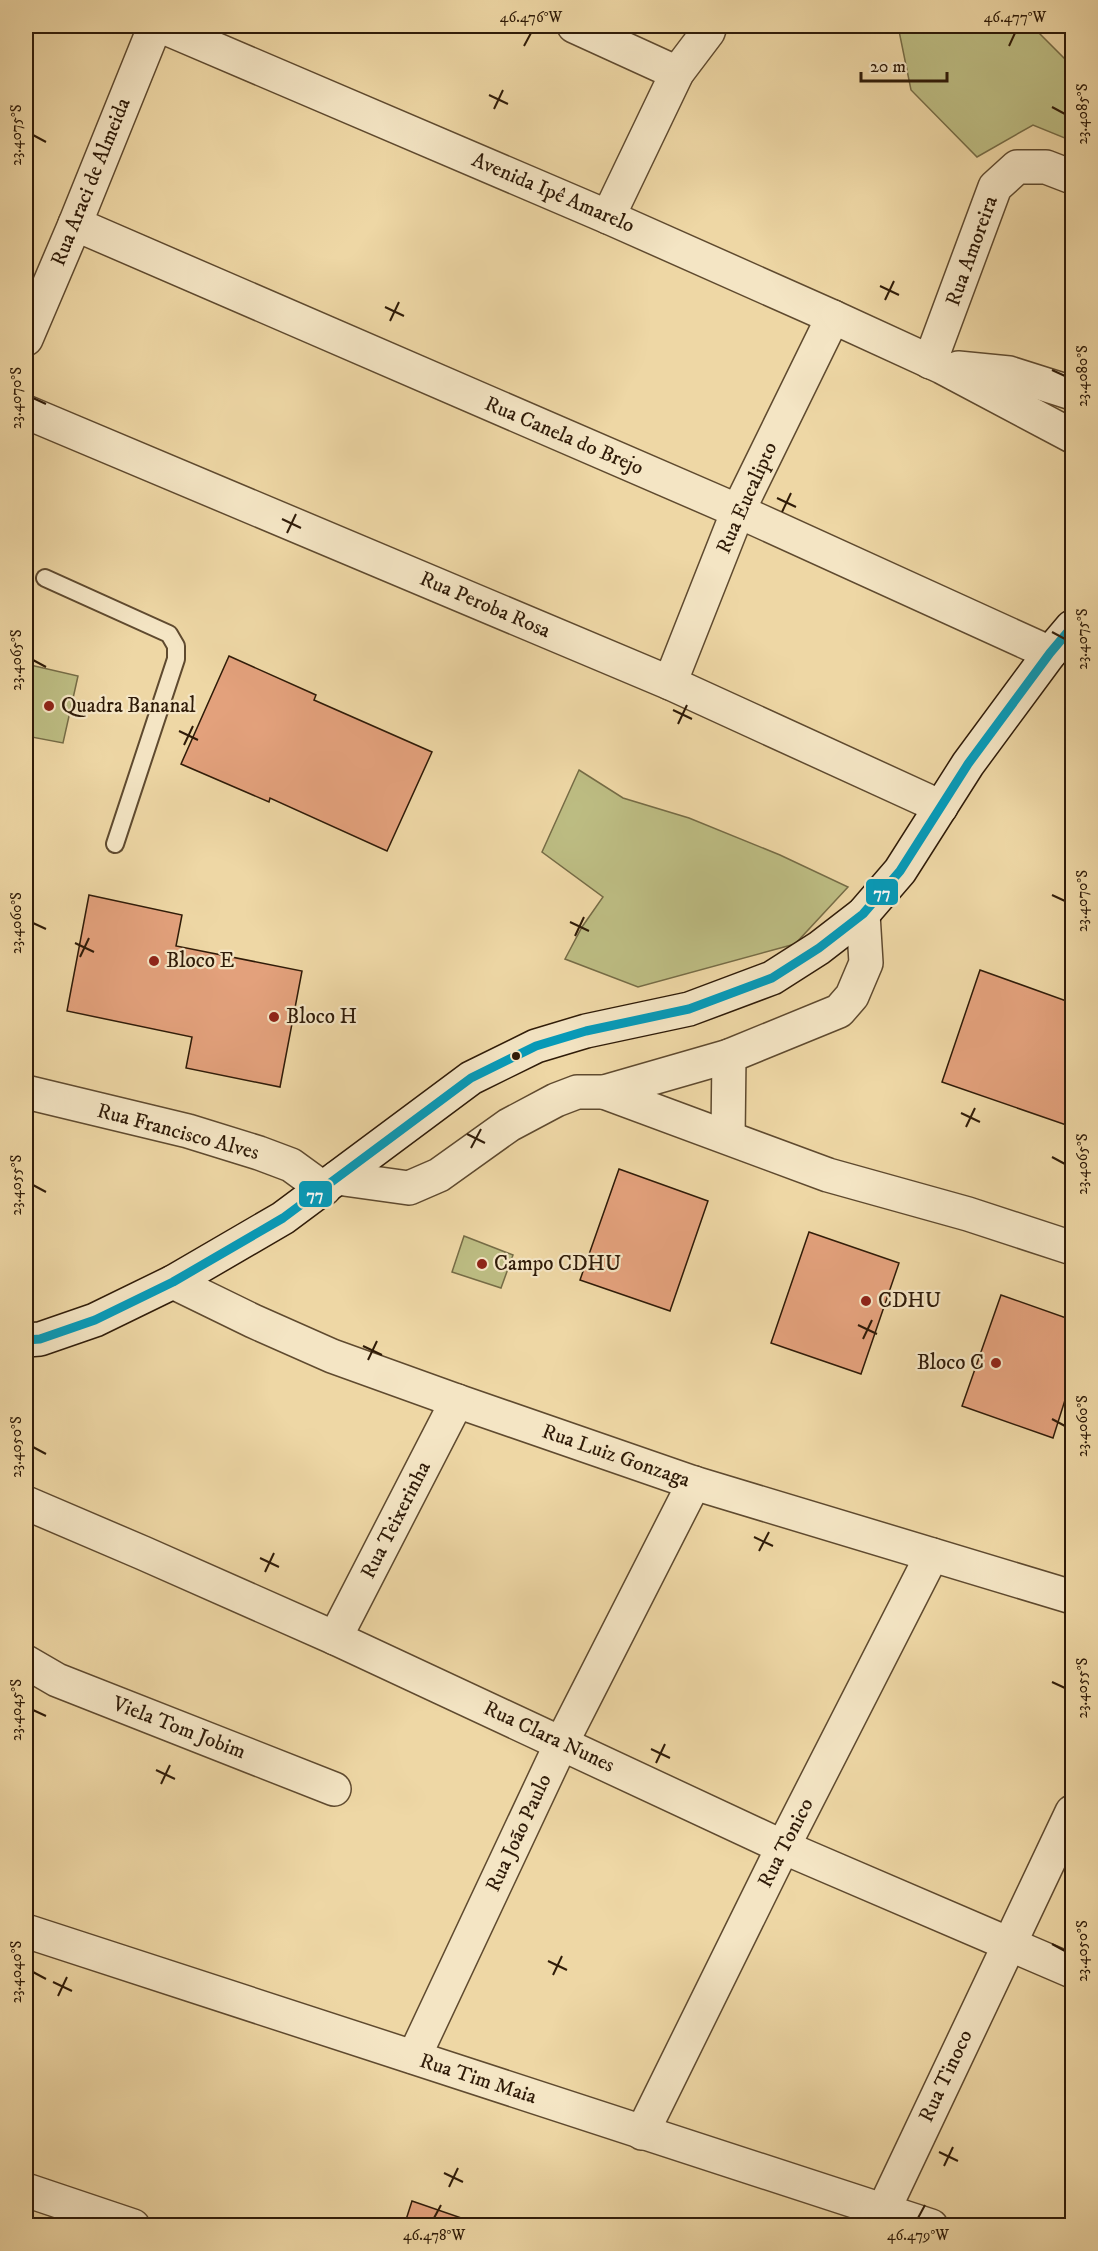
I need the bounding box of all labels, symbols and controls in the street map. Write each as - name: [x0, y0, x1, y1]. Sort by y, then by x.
- text: 46.476°W: [500, 8, 563, 27]
- text: 46.477°W: [984, 8, 1047, 27]
- scale bar: [861, 45, 946, 83]
- text: 20 m: [870, 56, 906, 78]
- text: 23.4085°S: [1073, 83, 1092, 145]
- street label: Rua Araci de Almeida: [45, 94, 137, 270]
- text: 23.4075°S: [7, 104, 26, 166]
- street label: Avenida Ipê Amarelo: [468, 147, 638, 239]
- street label: Rua Amoreira: [940, 192, 1004, 310]
- text: 23.4080°S: [1073, 345, 1092, 407]
- text: 23.4070°S: [7, 367, 26, 429]
- street label: Rua Canela do Brejo: [481, 391, 647, 481]
- street label: Rua Eucalipto: [711, 438, 783, 558]
- street label: Rua Peroba Rosa: [416, 566, 554, 644]
- text: 23.4075°S: [1073, 608, 1092, 670]
- text: 23.4065°S: [7, 629, 26, 691]
- place label: Quadra Bananal: [61, 693, 196, 719]
- marker: Quadra Bananal: [42, 699, 56, 713]
- text: 23.4070°S: [1073, 870, 1092, 932]
- line badge: 77: [865, 878, 899, 906]
- text: 77: [874, 883, 890, 903]
- text: 23.4060°S: [7, 892, 26, 954]
- place label: Bloco E: [166, 948, 234, 974]
- marker: Bloco E: [147, 954, 161, 968]
- place label: Bloco H: [286, 1004, 357, 1030]
- marker: Bloco H: [267, 1010, 281, 1024]
- unlabelled marker: [510, 1050, 522, 1062]
- street label: Rua Francisco Alves: [94, 1098, 262, 1166]
- text: 23.4065°S: [1073, 1133, 1092, 1195]
- text: 23.4055°S: [7, 1154, 26, 1215]
- line badge: 77: [298, 1180, 333, 1208]
- text: 77: [307, 1185, 323, 1205]
- place label: Campo CDHU: [494, 1251, 621, 1277]
- marker: Campo CDHU: [475, 1257, 489, 1271]
- place label: CDHU: [878, 1288, 941, 1314]
- marker: CDHU: [859, 1294, 873, 1308]
- place label: Bloco C: [917, 1350, 984, 1376]
- marker: Bloco C: [989, 1356, 1003, 1370]
- text: 23.4060°S: [1073, 1395, 1092, 1457]
- text: 23.4050°S: [7, 1416, 26, 1478]
- street label: Rua Luiz Gonzaga: [539, 1418, 694, 1494]
- street label: Rua Teixerinha: [355, 1457, 437, 1583]
- text: 23.4055°S: [1073, 1657, 1092, 1718]
- text: 23.4045°S: [7, 1679, 26, 1741]
- street label: Viela Tom Jobim: [108, 1690, 249, 1765]
- street label: Rua Clara Nunes: [479, 1695, 619, 1779]
- street label: Rua João Paulo: [480, 1770, 558, 1896]
- street label: Rua Tonico: [752, 1794, 820, 1892]
- text: 23.4050°S: [1073, 1920, 1092, 1982]
- text: 23.4040°S: [7, 1941, 26, 2003]
- street label: Rua Tinoco: [913, 2026, 979, 2126]
- street label: Rua Tim Maia: [416, 2048, 540, 2110]
- text: 46.478°W: [403, 2226, 465, 2245]
- text: 46.479°W: [887, 2226, 949, 2245]

